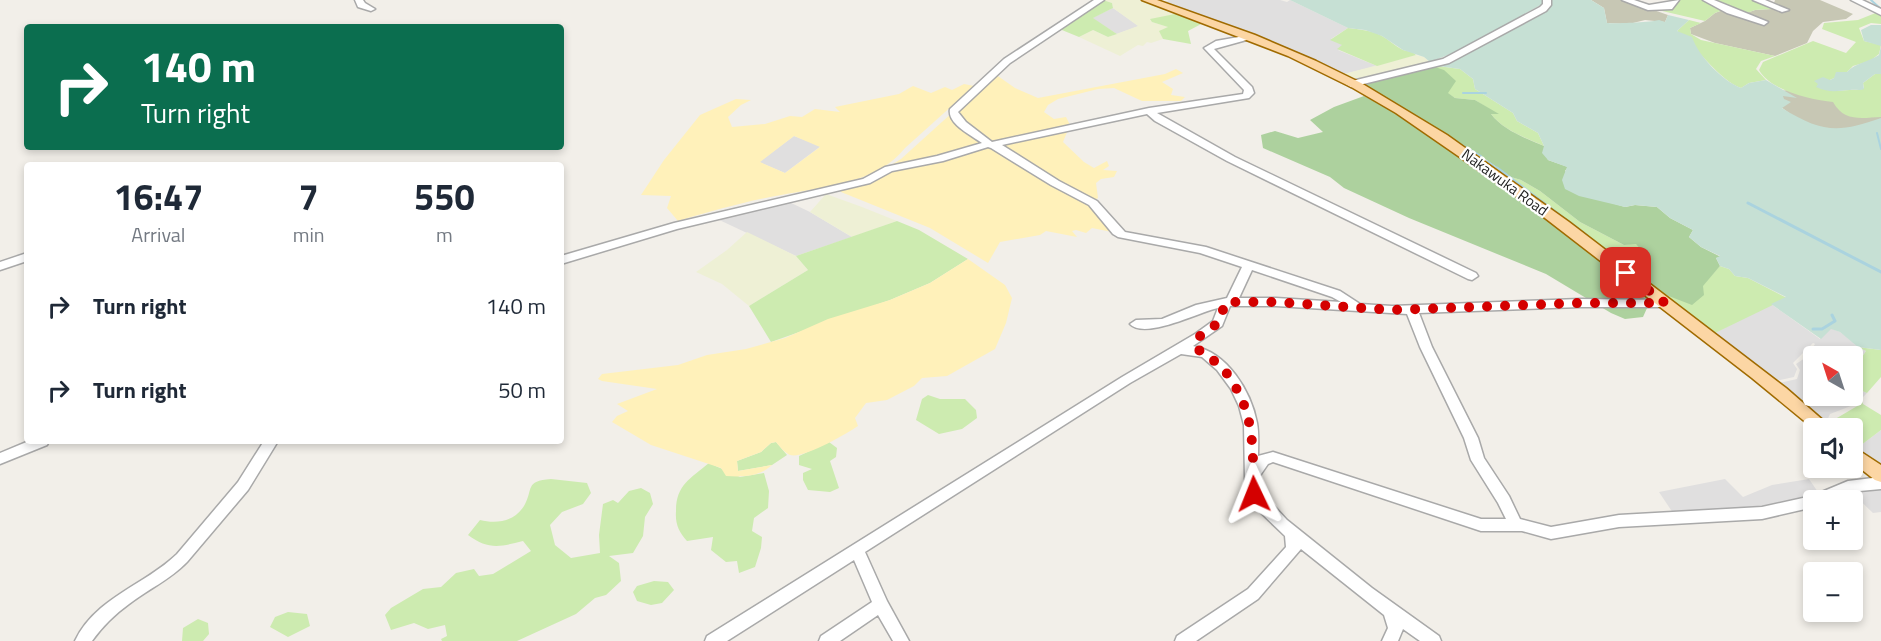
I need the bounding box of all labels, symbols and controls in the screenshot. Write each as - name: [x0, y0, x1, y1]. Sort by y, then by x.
- text: 140 m: [141, 34, 256, 98]
- icon: right: [42, 48, 120, 126]
- text: Turn right: [141, 92, 250, 133]
- street label: Nakawuka Road: [1457, 143, 1553, 221]
- text: 16:47: [113, 169, 203, 224]
- text: 7: [299, 169, 319, 224]
- text: 550: [414, 169, 475, 224]
- text: Arrival: [131, 219, 186, 250]
- text: min: [293, 219, 325, 250]
- text: m: [436, 219, 453, 250]
- pin: [1600, 247, 1651, 298]
- icon: arrive: [1609, 256, 1642, 289]
- text: Turn right: [93, 289, 187, 323]
- text: 140 m: [486, 289, 546, 323]
- icon: right: [42, 290, 75, 323]
- north arrow: [1803, 346, 1863, 406]
- map controls: [1803, 346, 1863, 622]
- text: Turn right: [93, 373, 187, 407]
- text: 50 m: [498, 373, 546, 407]
- icon: right: [42, 374, 75, 407]
- button: sound: [1803, 418, 1863, 478]
- position arrow: [1222, 462, 1286, 526]
- button: +: [1803, 490, 1863, 550]
- button: −: [1803, 562, 1863, 622]

